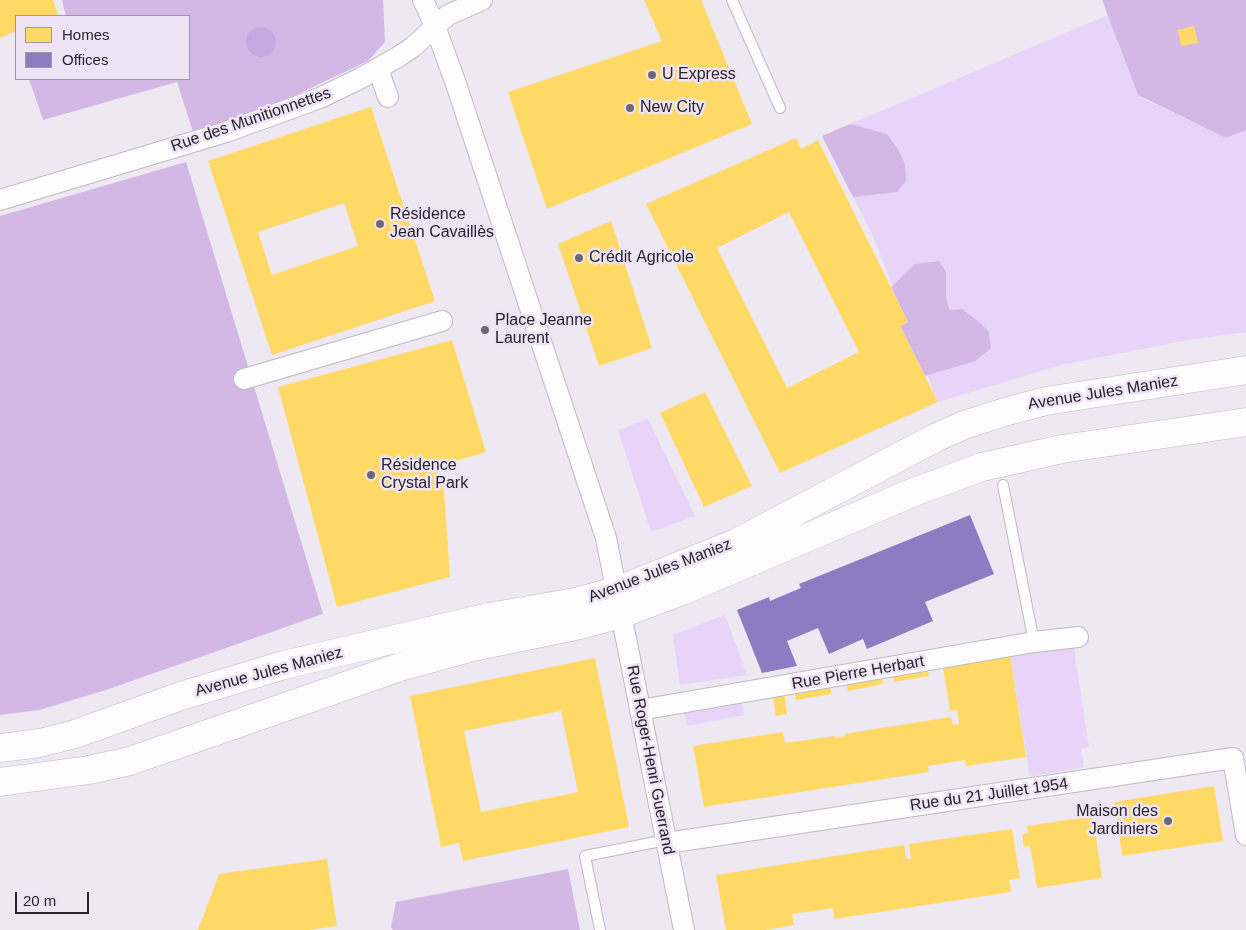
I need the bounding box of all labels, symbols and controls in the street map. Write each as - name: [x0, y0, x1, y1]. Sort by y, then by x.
- legend: [15, 15, 190, 80]
- text: Homes: [62, 26, 110, 43]
- text: Offices: [62, 51, 108, 68]
- place label: U Express: [662, 65, 736, 85]
- marker: U Express: [646, 69, 658, 81]
- street label: Rue des Munitionnettes: [168, 84, 334, 156]
- place label: New City: [640, 98, 704, 118]
- marker: New City: [624, 102, 636, 114]
- place label: Résidence Jean Cavaillès: [390, 205, 494, 243]
- marker: Résidence Jean Cavaillès: [374, 218, 386, 230]
- place label: Crédit Agricole: [589, 248, 694, 268]
- marker: Crédit Agricole: [573, 252, 585, 264]
- place label: Place Jeanne Laurent: [495, 311, 592, 349]
- marker: Place Jeanne Laurent: [479, 324, 491, 336]
- street label: Avenue Jules Maniez: [1027, 372, 1179, 414]
- place label: Résidence Crystal Park: [381, 456, 468, 494]
- marker: Résidence Crystal Park: [365, 469, 377, 481]
- street label: Avenue Jules Maniez: [586, 535, 734, 607]
- street label: Avenue Jules Maniez: [193, 643, 345, 701]
- street label: Rue Pierre Herbart: [790, 652, 926, 694]
- street label: Rue Roger-Henri Guerrand: [622, 663, 678, 857]
- street label: Rue du 21 Juillet 1954: [909, 774, 1069, 816]
- place label: Maison des Jardiniers: [1076, 802, 1158, 840]
- marker: Maison des Jardiniers: [1162, 815, 1174, 827]
- scale bar: [18, 882, 91, 914]
- text: 20 m: [23, 892, 56, 909]

